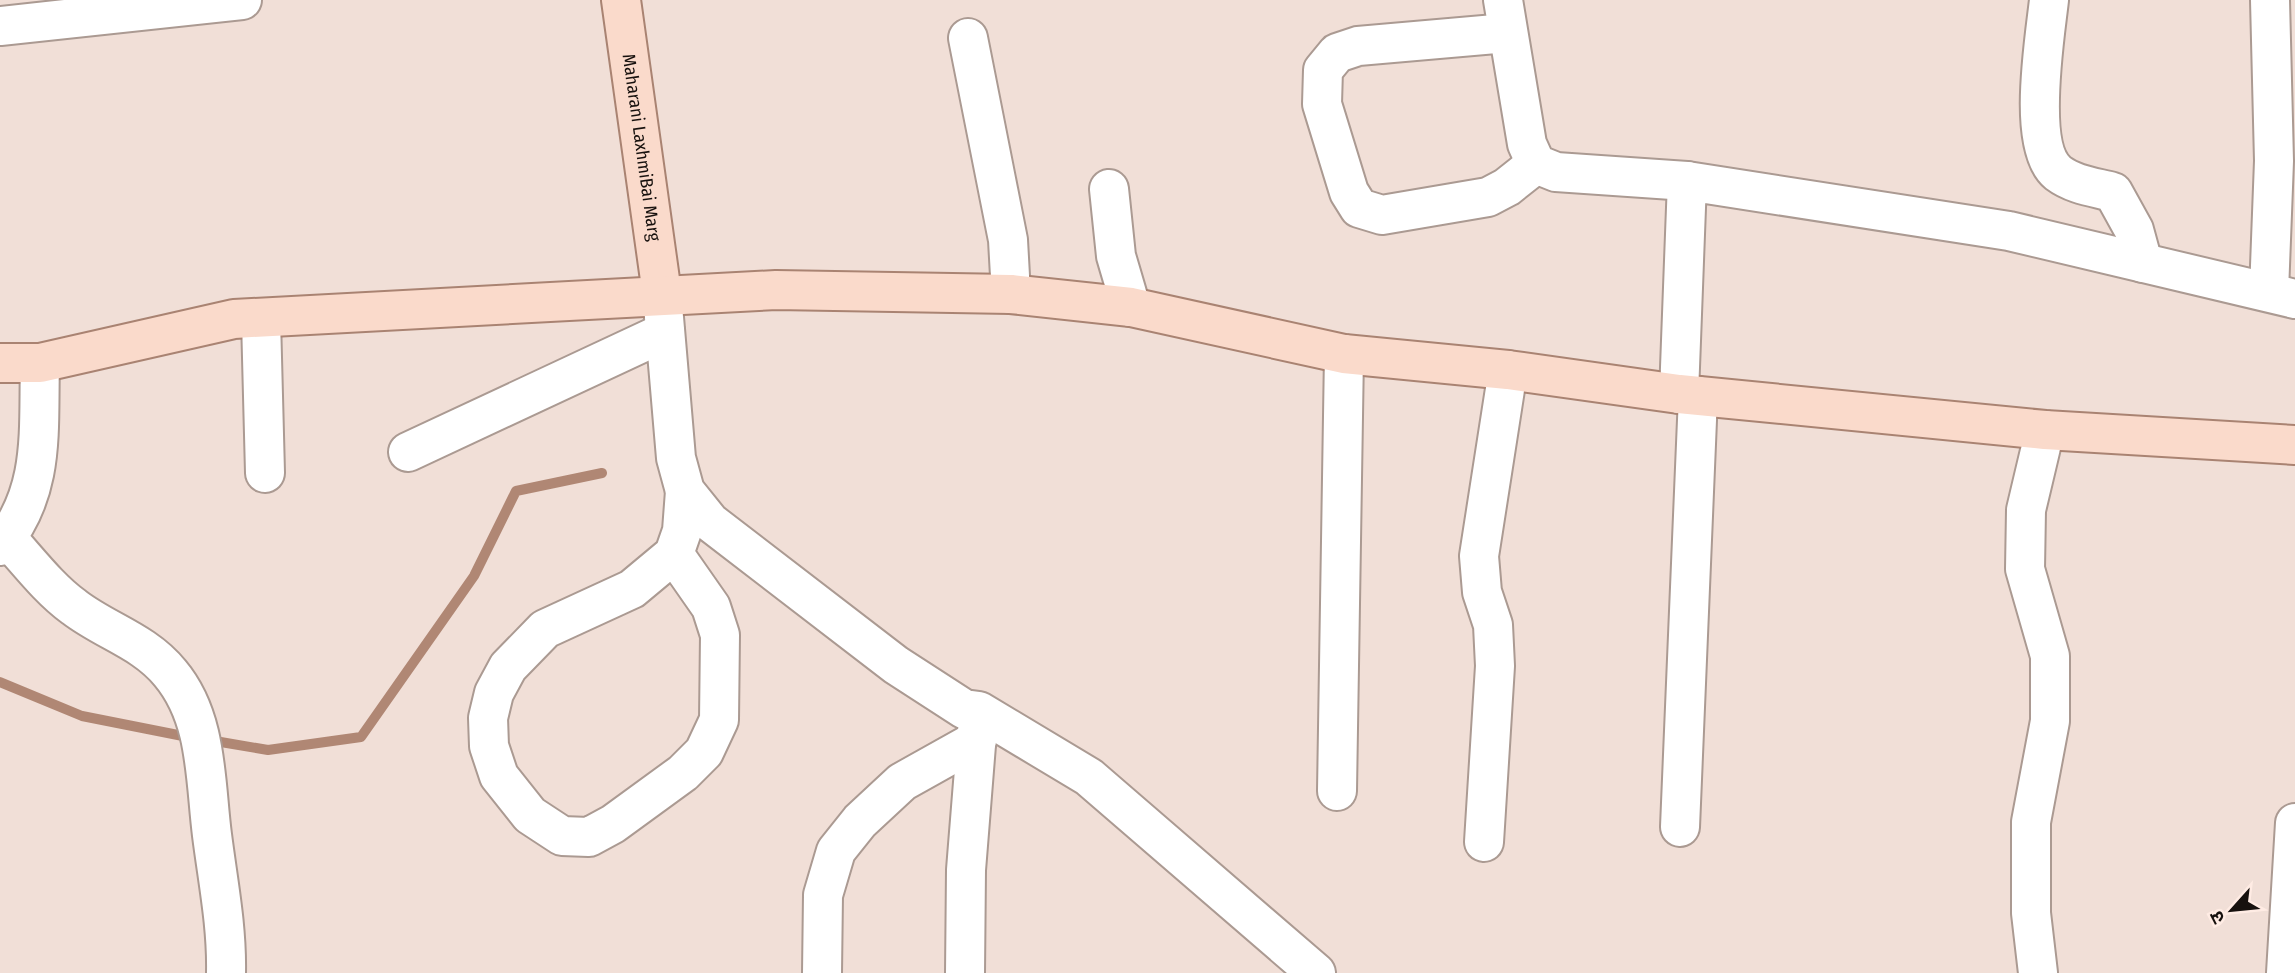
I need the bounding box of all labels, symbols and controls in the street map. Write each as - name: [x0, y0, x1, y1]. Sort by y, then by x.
- street label: Maharani LaxhmiBai Marg: [618, 53, 666, 243]
- north arrow: [2197, 875, 2267, 945]
- text: उ: [2204, 907, 2230, 928]

